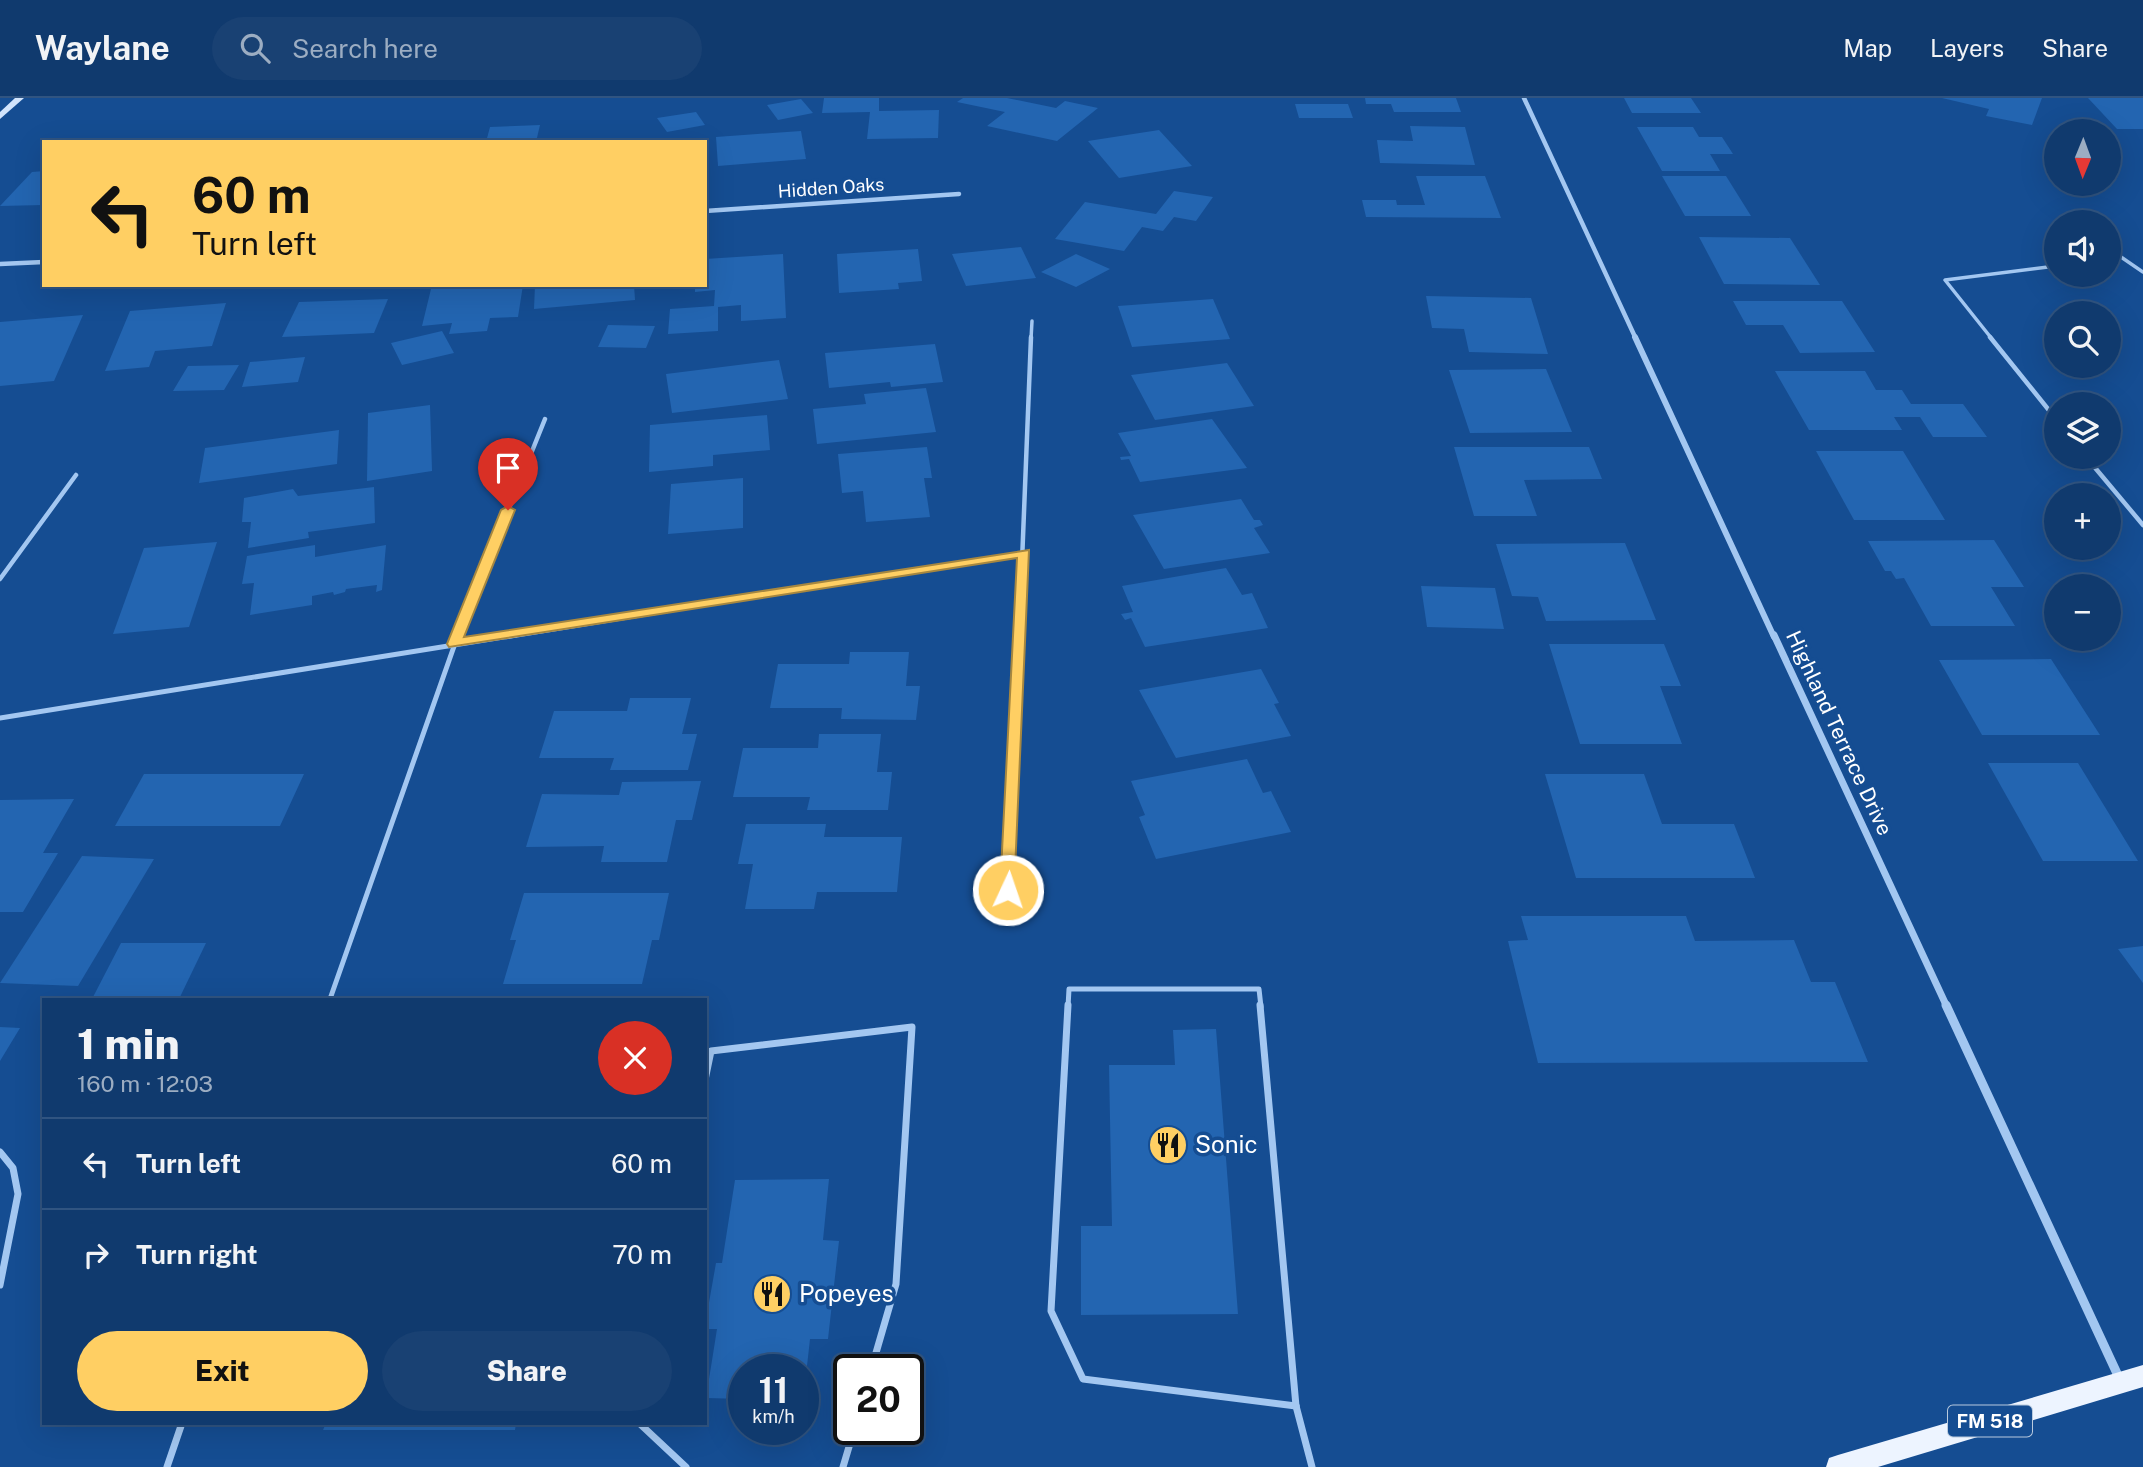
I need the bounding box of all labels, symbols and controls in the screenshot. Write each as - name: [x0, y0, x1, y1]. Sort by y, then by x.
- search box: [212, 17, 702, 80]
- text: Waylane: [35, 29, 170, 67]
- icon: search: [236, 29, 274, 67]
- text: Search here: [292, 33, 438, 64]
- text: Map: [1843, 34, 1892, 62]
- text: Layers: [1930, 34, 2004, 62]
- text: Share: [2042, 34, 2108, 62]
- north arrow: [2044, 119, 2121, 196]
- map controls: [2044, 119, 2121, 651]
- text: 60 m: [192, 166, 311, 224]
- icon: left: [77, 168, 168, 259]
- street label: Hidden Oaks: [777, 173, 885, 202]
- button: sound: [2044, 210, 2121, 287]
- text: Turn left: [192, 225, 317, 262]
- button: search: [2044, 301, 2121, 378]
- button: layers: [2044, 392, 2121, 469]
- pin: [478, 438, 538, 510]
- icon: arrive: [489, 449, 527, 487]
- button: +: [2044, 483, 2121, 560]
- button: −: [2044, 574, 2121, 651]
- street label: Highland Terrace Drive: [1781, 626, 1898, 839]
- position arrow: [971, 853, 1045, 927]
- text: 1 min: [77, 1019, 180, 1068]
- button: close: [598, 1021, 672, 1095]
- text: 160 m · 12:03: [77, 1070, 213, 1097]
- restaurant icon: Sonic: [1147, 1124, 1189, 1166]
- place label: Sonic: [1195, 1130, 1257, 1158]
- icon: left: [77, 1145, 115, 1183]
- text: Turn left: [136, 1148, 241, 1179]
- text: 60 m: [611, 1148, 672, 1179]
- icon: right: [77, 1236, 115, 1274]
- text: Turn right: [136, 1239, 258, 1270]
- text: 70 m: [612, 1239, 672, 1270]
- restaurant icon: Popeyes: [751, 1273, 793, 1315]
- place label: Popeyes: [799, 1279, 894, 1307]
- button: Exit: [77, 1331, 368, 1411]
- button: Share: [382, 1331, 672, 1411]
- speed limit sign: 20: [833, 1354, 924, 1445]
- text: 11: [759, 1370, 788, 1411]
- text: km/h: [752, 1406, 795, 1427]
- road number: FM 518: [1948, 1406, 2032, 1436]

